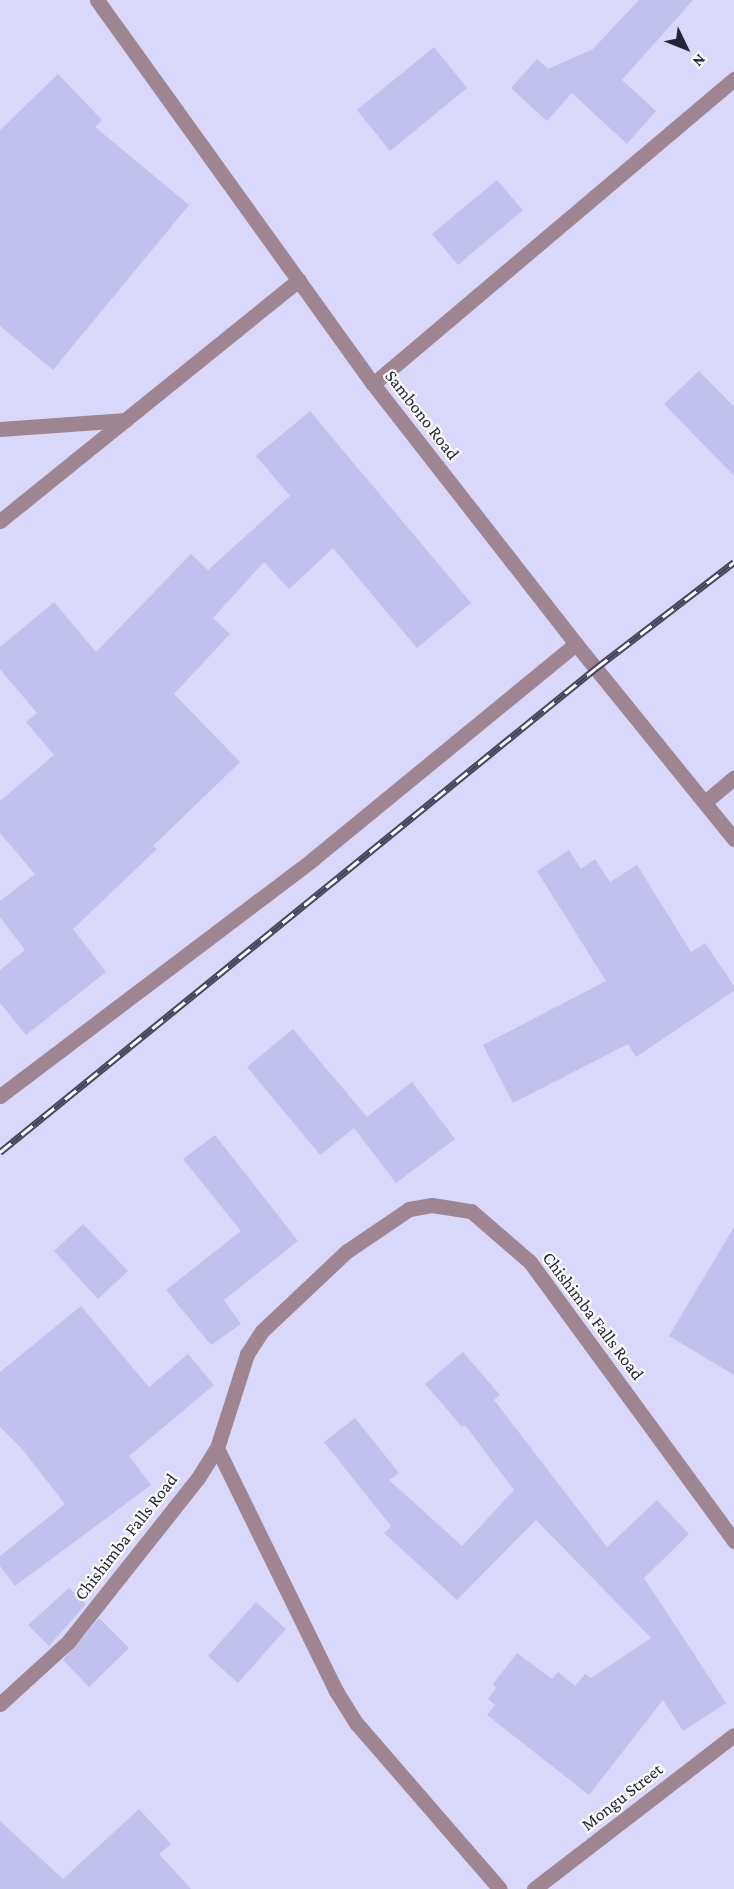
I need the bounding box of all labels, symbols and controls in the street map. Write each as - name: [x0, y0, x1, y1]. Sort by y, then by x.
- north arrow: [656, 18, 716, 78]
- text: N: [690, 51, 709, 70]
- street label: Sambono Road: [380, 366, 464, 464]
- street label: Chishimba Falls Road: [538, 1248, 648, 1384]
- street label: Chishimba Falls Road: [70, 1469, 182, 1605]
- street label: Mongu Street: [577, 1759, 667, 1835]

